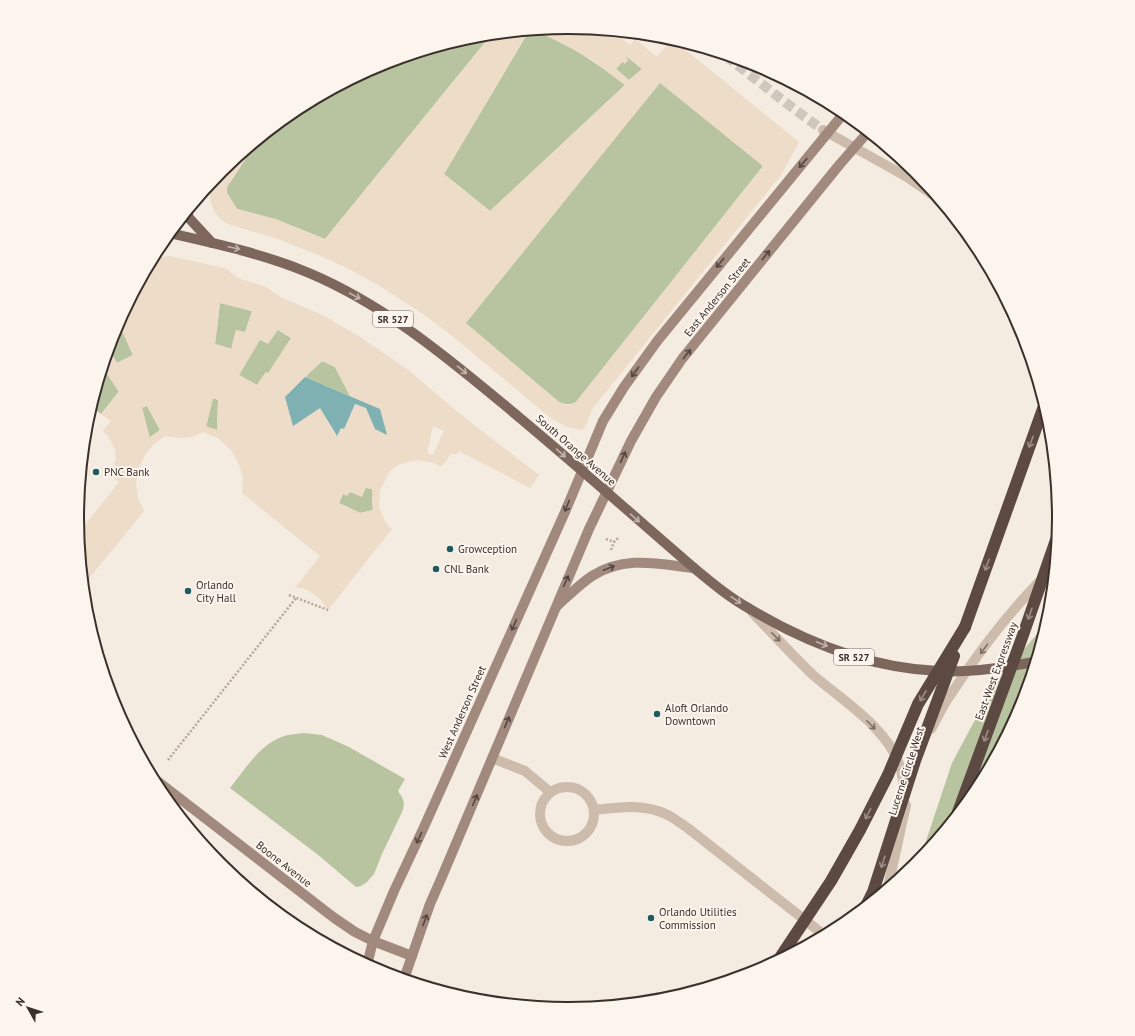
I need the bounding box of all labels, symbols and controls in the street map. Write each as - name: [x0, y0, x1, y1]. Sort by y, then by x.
- one-way arrow: [798, 157, 807, 168]
- one-way arrow: [228, 245, 241, 253]
- one-way arrow: [762, 249, 771, 260]
- street label: East Anderson Street: [681, 254, 753, 339]
- one-way arrow: [716, 258, 725, 269]
- one-way arrow: [349, 293, 361, 301]
- road number: SR 527: [373, 311, 413, 327]
- one-way arrow: [682, 348, 691, 359]
- one-way arrow: [456, 365, 467, 374]
- one-way arrow: [631, 366, 639, 377]
- street label: South Orange Avenue: [533, 411, 619, 489]
- one-way arrow: [1027, 436, 1034, 449]
- one-way arrow: [556, 448, 567, 457]
- one-way arrow: [620, 451, 627, 463]
- place label: PNC Bank: [104, 465, 150, 479]
- marker: PNC Bank: [91, 467, 101, 477]
- one-way arrow: [563, 500, 570, 512]
- one-way arrow: [630, 513, 641, 522]
- place label: Growception: [458, 542, 517, 556]
- marker: Growception: [445, 544, 455, 554]
- one-way arrow: [983, 558, 990, 571]
- place label: CNL Bank: [444, 562, 490, 576]
- one-way arrow: [603, 563, 615, 571]
- marker: CNL Bank: [431, 564, 441, 574]
- one-way arrow: [563, 576, 571, 588]
- place label: Orlando City Hall: [196, 578, 237, 605]
- marker: Orlando City Hall: [183, 586, 193, 596]
- one-way arrow: [730, 596, 741, 604]
- one-way arrow: [1026, 608, 1034, 620]
- one-way arrow: [510, 619, 517, 631]
- street label: East-West Expressway: [972, 619, 1021, 722]
- one-way arrow: [771, 632, 781, 642]
- one-way arrow: [815, 641, 827, 649]
- one-way arrow: [980, 643, 988, 654]
- road number: SR 527: [834, 649, 874, 665]
- street label: West Anderson Street: [435, 663, 489, 761]
- one-way arrow: [919, 690, 927, 702]
- place label: Aloft Orlando Downtown: [665, 701, 728, 728]
- marker: Aloft Orlando Downtown: [652, 709, 662, 719]
- one-way arrow: [504, 717, 512, 729]
- one-way arrow: [866, 720, 876, 730]
- street label: Lucerne Circle West: [885, 725, 927, 817]
- one-way arrow: [982, 730, 990, 742]
- one-way arrow: [471, 794, 479, 806]
- one-way arrow: [864, 807, 871, 819]
- one-way arrow: [415, 831, 422, 843]
- street label: Boone Avenue: [253, 838, 315, 890]
- one-way arrow: [878, 855, 886, 867]
- place label: Orlando Utilities Commission: [659, 905, 737, 932]
- marker: Orlando Utilities Commission: [646, 913, 656, 923]
- one-way arrow: [421, 914, 429, 926]
- north arrow: [8, 988, 48, 1028]
- text: N: [13, 994, 28, 1009]

